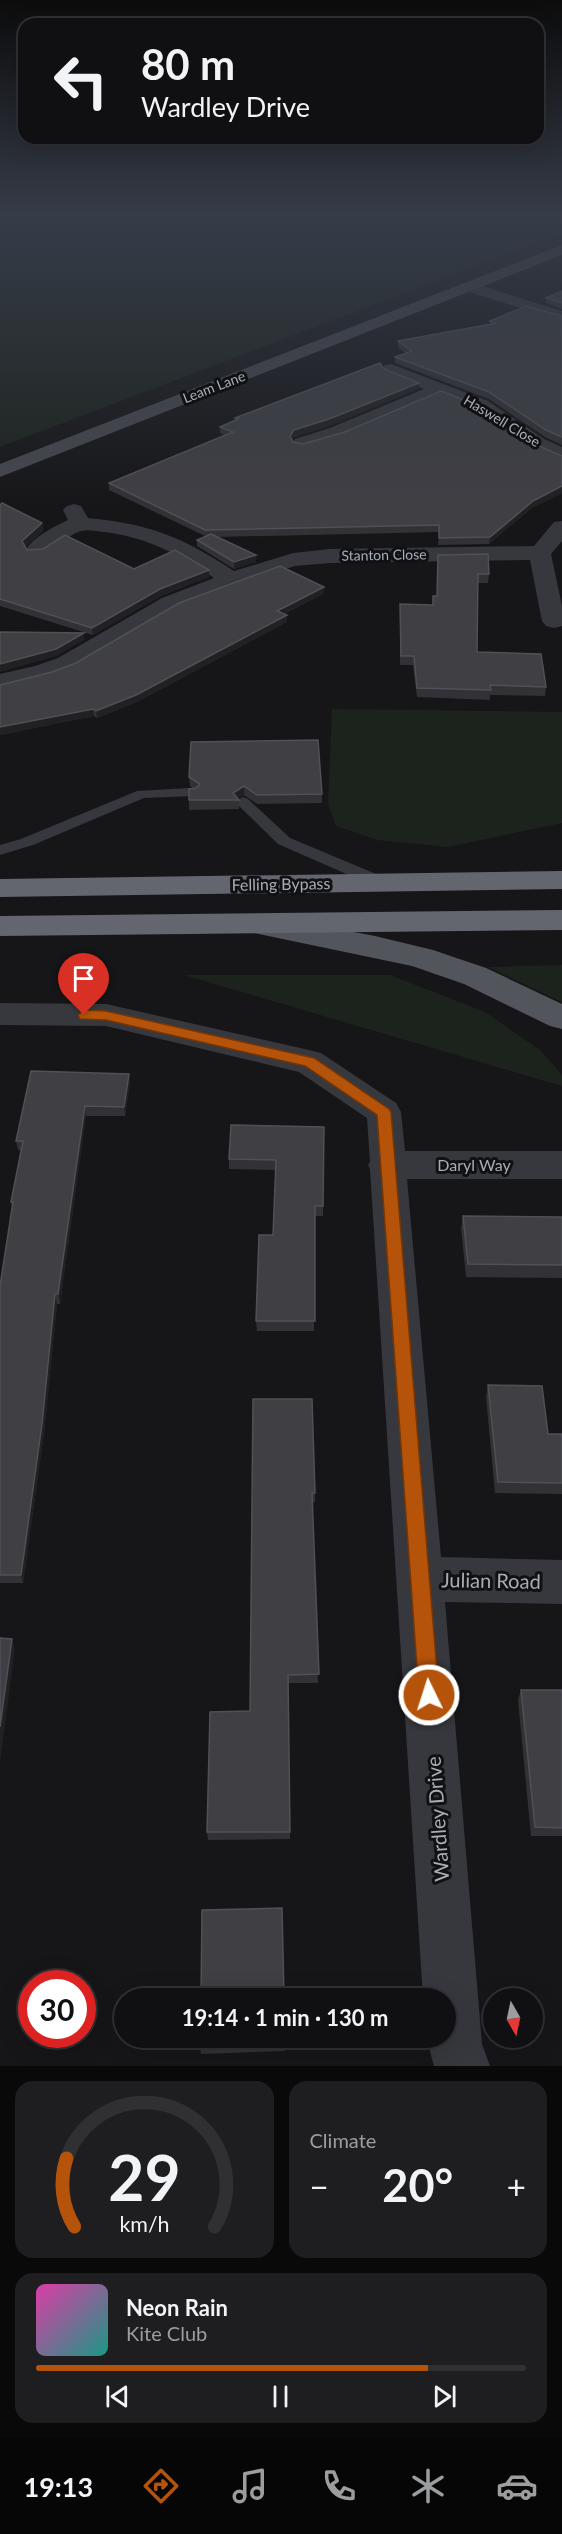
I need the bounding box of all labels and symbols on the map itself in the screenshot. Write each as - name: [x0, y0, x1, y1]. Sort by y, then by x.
- street label: Leam Lane: [180, 367, 247, 406]
- street label: Haswell Close: [461, 391, 544, 450]
- street label: Stanton Close: [341, 545, 427, 564]
- street label: Felling Bypass: [231, 873, 331, 894]
- pin: [58, 953, 109, 1015]
- street label: Daryl Way: [437, 1155, 511, 1174]
- street label: Julian Road: [441, 1567, 541, 1593]
- position arrow: [397, 1663, 461, 1727]
- street label: Wardley Drive: [421, 1756, 453, 1882]
- speed limit sign: 30: [18, 1970, 96, 2048]
- north arrow: [483, 1988, 543, 2048]

